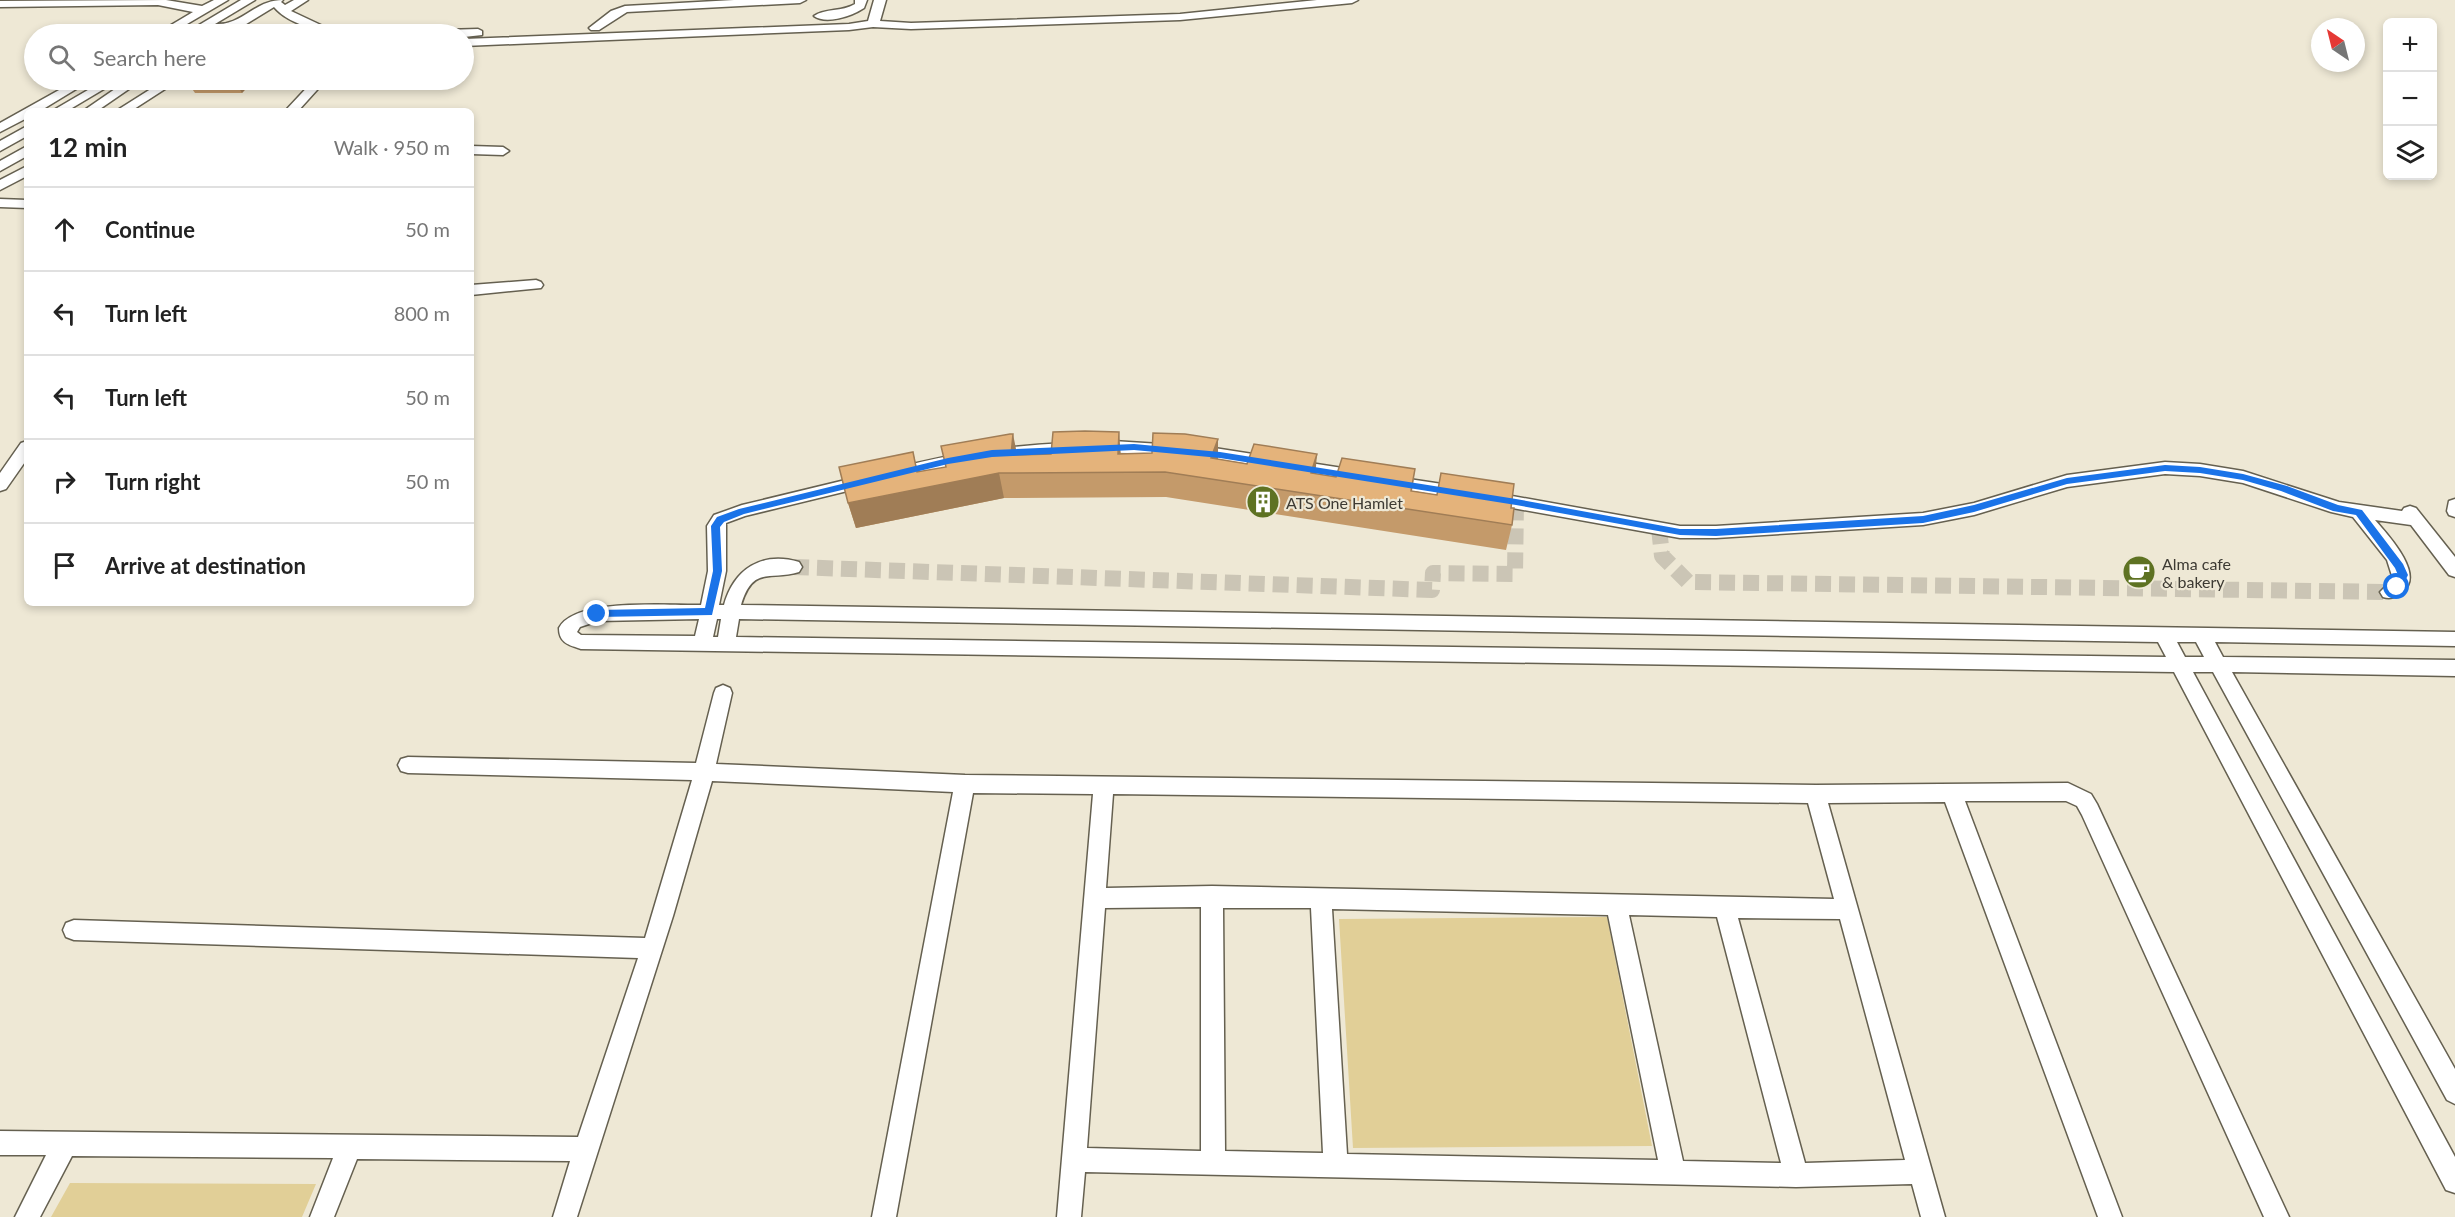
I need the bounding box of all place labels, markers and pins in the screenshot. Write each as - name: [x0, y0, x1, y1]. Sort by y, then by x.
- building icon: ATS One Hamlet: [1245, 484, 1281, 520]
- place label: ATS One Hamlet: [1286, 493, 1403, 512]
- cafe icon: Alma cafe & bakery: [2121, 554, 2157, 590]
- place label: Alma cafe & bakery: [2162, 554, 2231, 591]

